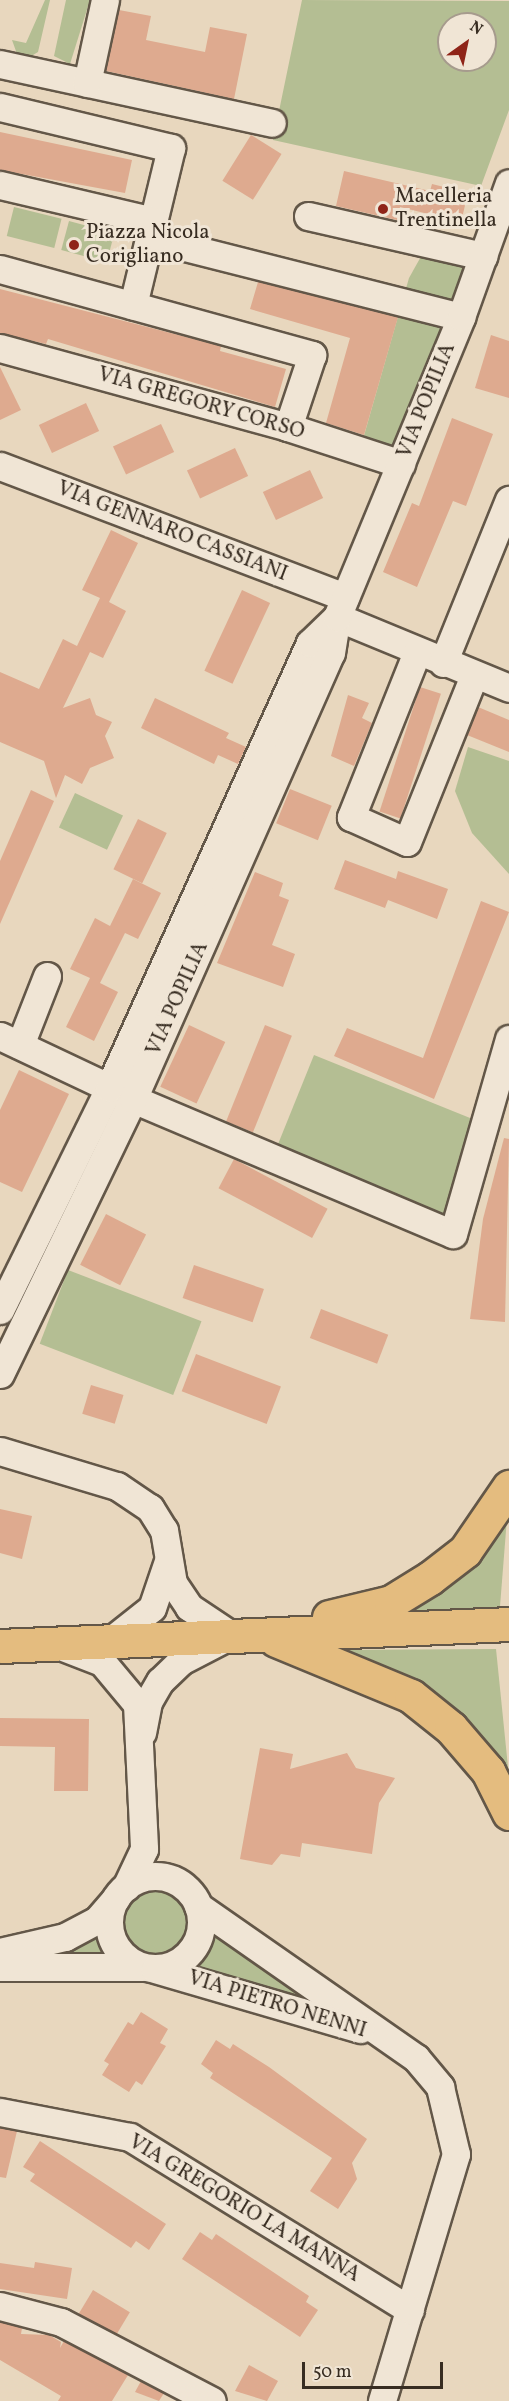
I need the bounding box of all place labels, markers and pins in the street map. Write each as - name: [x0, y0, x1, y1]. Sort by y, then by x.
- place label: Macelleria Trentinella: [395, 184, 497, 234]
- marker: Macelleria Trentinella: [376, 202, 390, 216]
- place label: Piazza Nicola Corigliano: [86, 220, 210, 270]
- marker: Piazza Nicola Corigliano: [67, 238, 81, 252]

